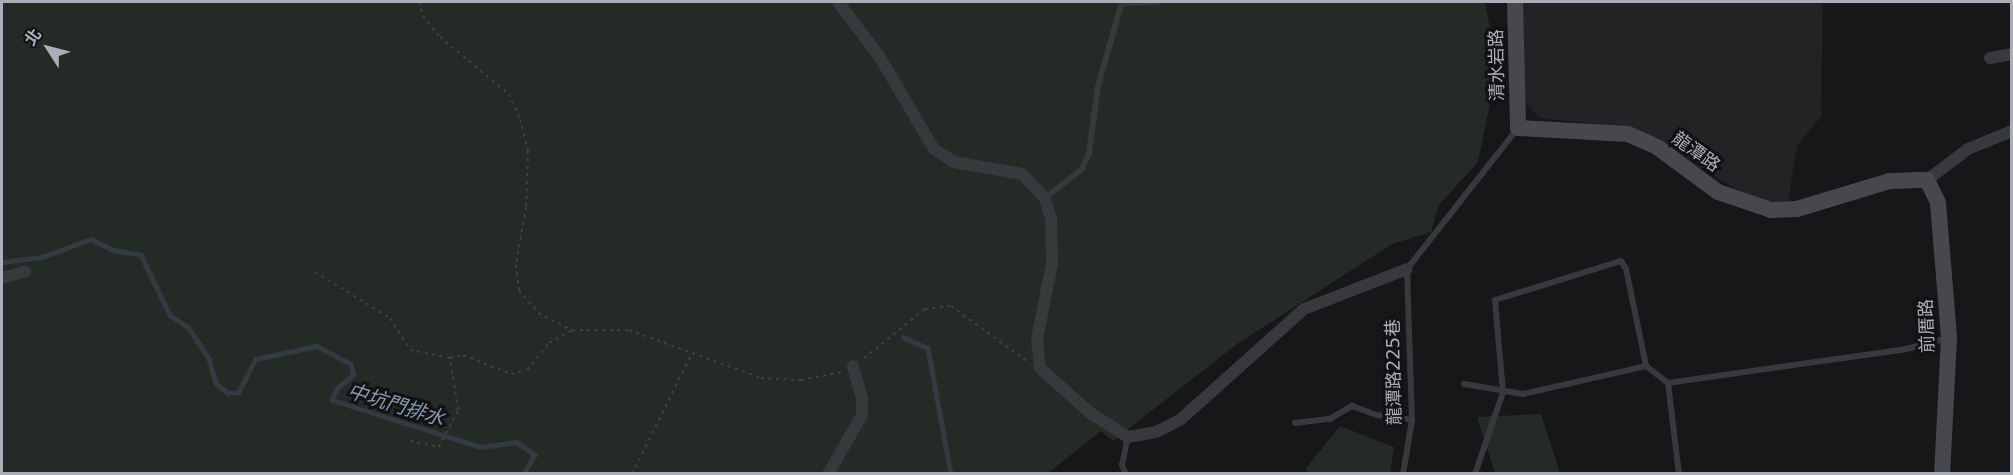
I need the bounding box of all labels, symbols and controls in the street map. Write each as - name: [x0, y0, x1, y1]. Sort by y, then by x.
- north arrow: [18, 18, 78, 78]
- text: 北: [21, 25, 45, 49]
- street label: 清水岩路: [1486, 29, 1508, 101]
- street label: 龍潭路: [1668, 127, 1724, 177]
- street label: 前厝路: [1915, 299, 1939, 353]
- street label: 龍潭路225巷: [1382, 319, 1406, 425]
- water label: 中坑門排水: [345, 379, 447, 431]

